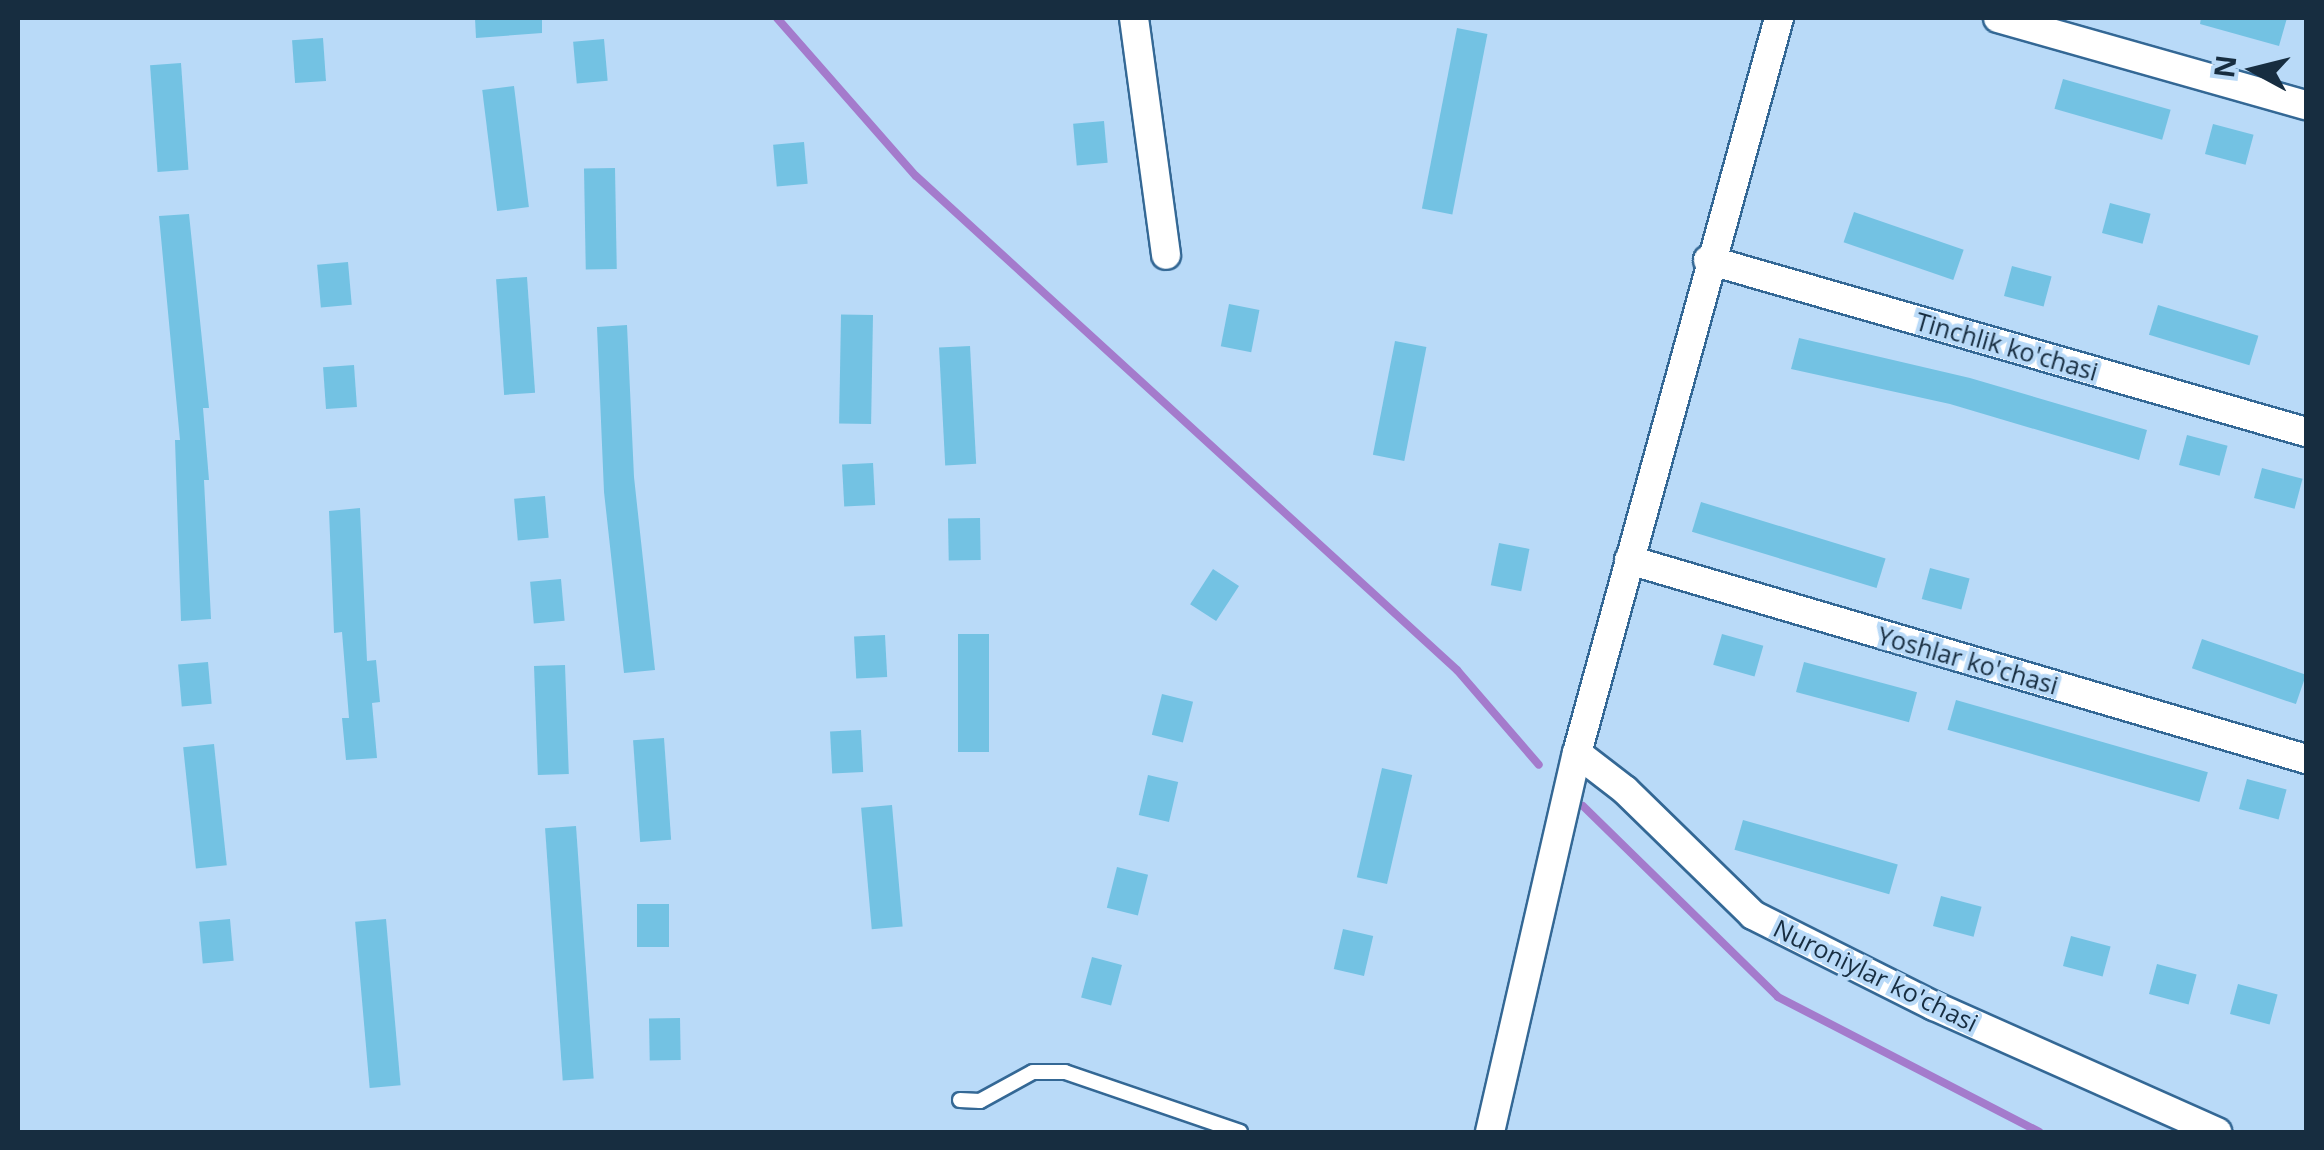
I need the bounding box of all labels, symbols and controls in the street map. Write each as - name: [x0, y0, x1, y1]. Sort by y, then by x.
- north arrow: [2204, 20, 2304, 120]
- text: N: [2204, 53, 2244, 80]
- street label: Tinchlik ko'chasi: [1912, 306, 2102, 386]
- street label: Yoshlar ko'chasi: [1874, 620, 2062, 700]
- street label: Nuroniylar ko'chasi: [1769, 913, 1983, 1037]

